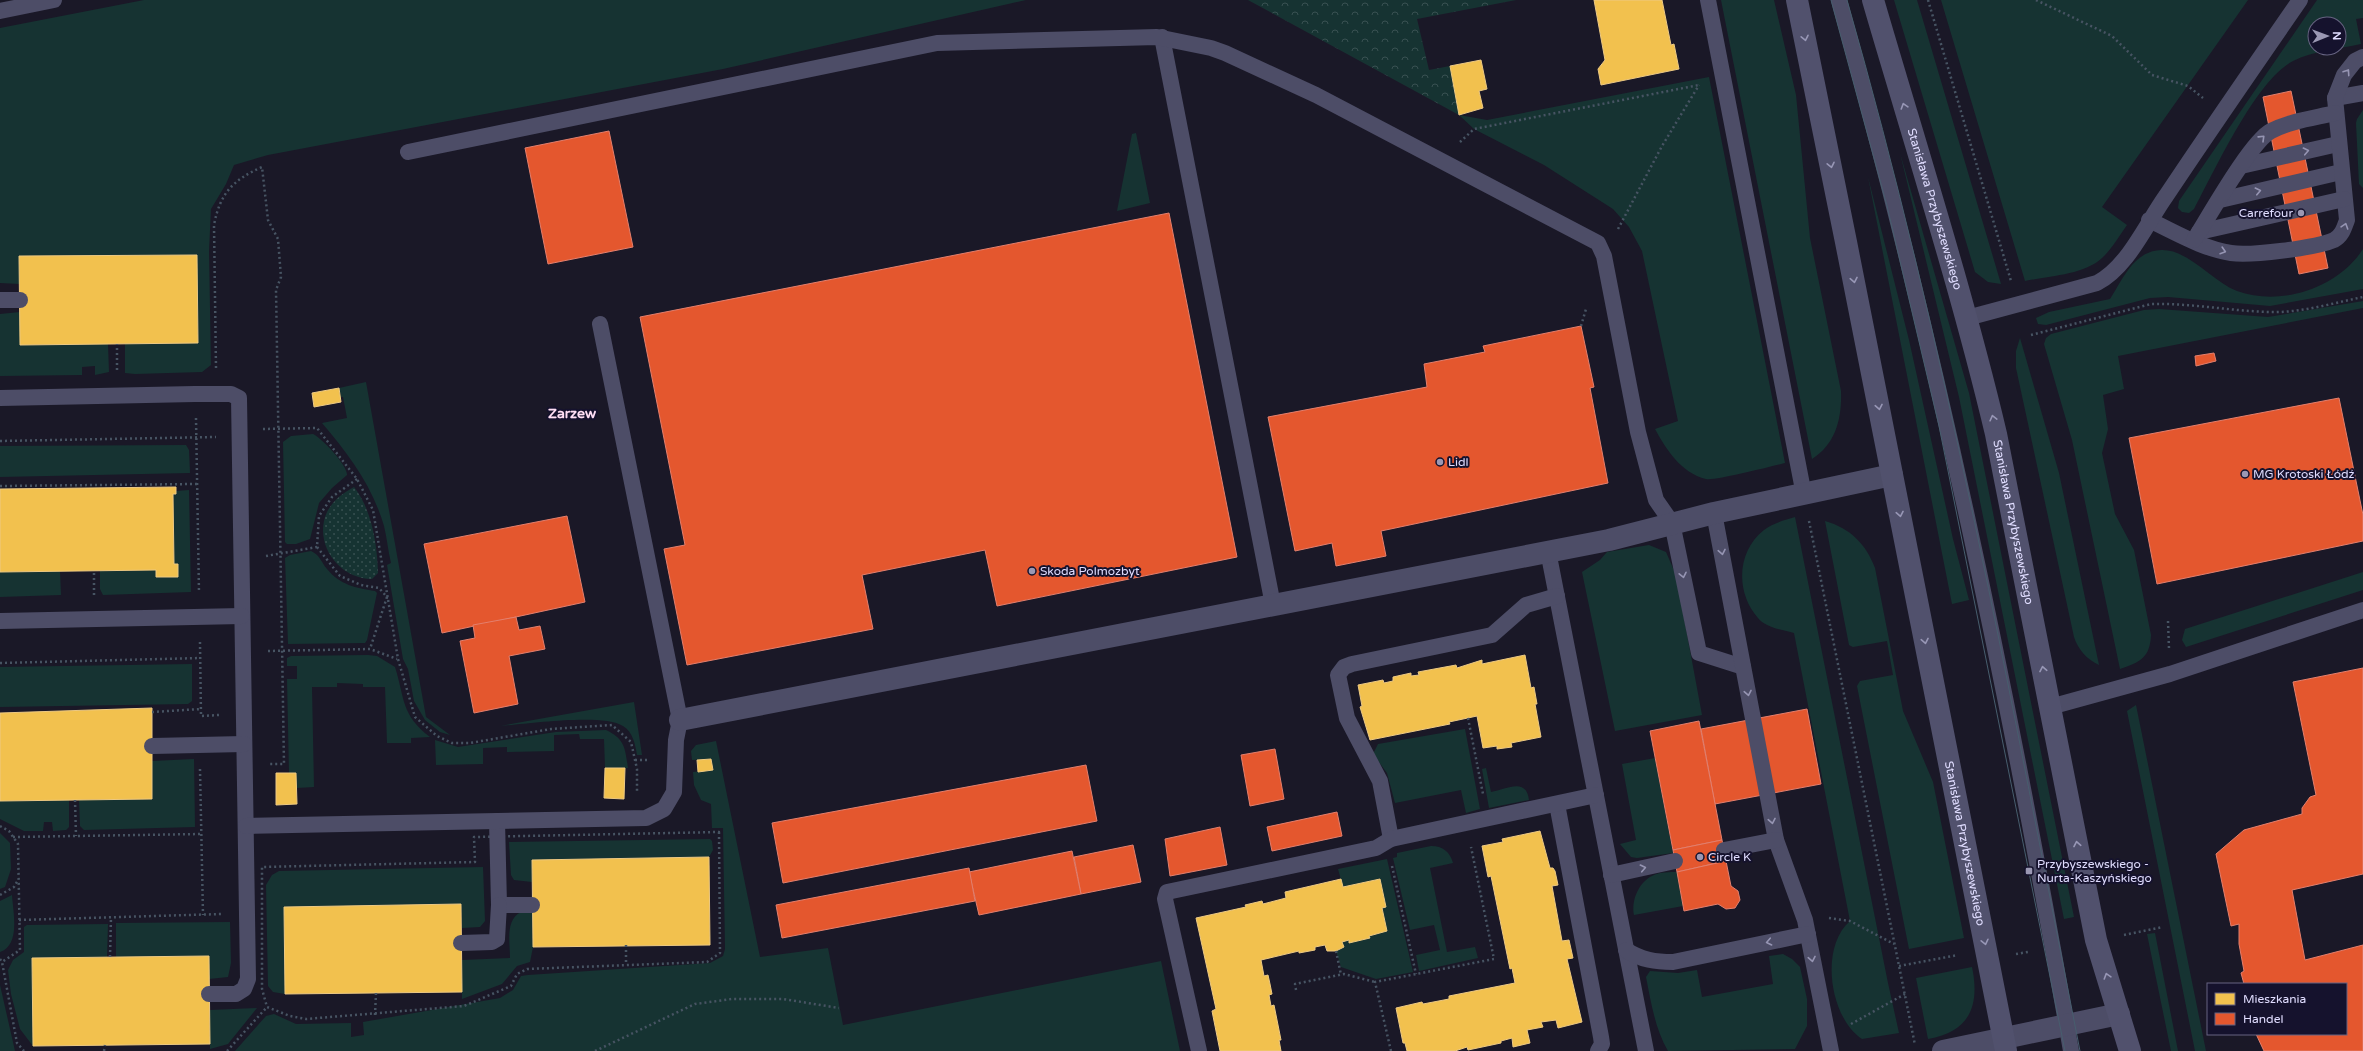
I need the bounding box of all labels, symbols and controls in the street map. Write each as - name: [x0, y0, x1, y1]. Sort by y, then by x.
- north arrow: [2307, 16, 2347, 56]
- text: N: [2330, 31, 2343, 40]
- one-way arrow: [1800, 35, 1808, 41]
- one-way arrow: [2342, 69, 2349, 76]
- one-way arrow: [1900, 102, 1909, 109]
- street label: Stanisława Przybyszewskiego: [1905, 127, 1965, 291]
- one-way arrow: [2257, 136, 2265, 143]
- one-way arrow: [2303, 147, 2310, 155]
- one-way arrow: [1826, 162, 1834, 169]
- one-way arrow: [2255, 188, 2261, 196]
- place label: Carrefour: [2239, 206, 2293, 220]
- marker: Carrefour: [2296, 208, 2306, 218]
- one-way arrow: [2340, 223, 2348, 230]
- one-way arrow: [2220, 246, 2227, 255]
- one-way arrow: [1849, 277, 1858, 283]
- one-way arrow: [1874, 404, 1883, 411]
- district label: Zarzew: [548, 405, 596, 422]
- one-way arrow: [1989, 415, 1997, 421]
- street label: Stanisława Przybyszewskiego: [1990, 439, 2037, 606]
- place label: Lidl: [1448, 455, 1468, 469]
- marker: Lidl: [1435, 457, 1445, 467]
- place label: MG Krotoski Łódź: [2253, 467, 2355, 481]
- marker: MG Krotoski Łódź: [2240, 469, 2250, 479]
- one-way arrow: [1895, 511, 1904, 517]
- one-way arrow: [1717, 549, 1725, 555]
- place label: Skoda Polmozbyt: [1040, 564, 1140, 578]
- marker: Skoda Polmozbyt: [1027, 566, 1037, 576]
- one-way arrow: [1678, 572, 1686, 578]
- one-way arrow: [1920, 638, 1929, 644]
- one-way arrow: [2039, 666, 2047, 672]
- one-way arrow: [1744, 690, 1752, 696]
- street label: Stanisława Przybyszewskiego: [1942, 760, 1988, 927]
- one-way arrow: [1768, 818, 1776, 824]
- one-way arrow: [2074, 841, 2082, 848]
- place label: Circle K: [1708, 850, 1751, 864]
- marker: Circle K: [1695, 852, 1705, 862]
- place label: Przybyszewskiego - Nurta-Kaszyńskiego: [2037, 857, 2152, 885]
- one-way arrow: [1640, 865, 1646, 873]
- marker: Przybyszewskiego - Nurta-Kaszyńskiego: [2024, 866, 2034, 876]
- one-way arrow: [1766, 938, 1773, 946]
- one-way arrow: [1980, 939, 1988, 945]
- one-way arrow: [1808, 956, 1816, 962]
- one-way arrow: [2103, 973, 2112, 980]
- legend: [2207, 983, 2347, 1035]
- text: Mieszkania: [2243, 992, 2306, 1006]
- text: Handel: [2243, 1012, 2283, 1026]

